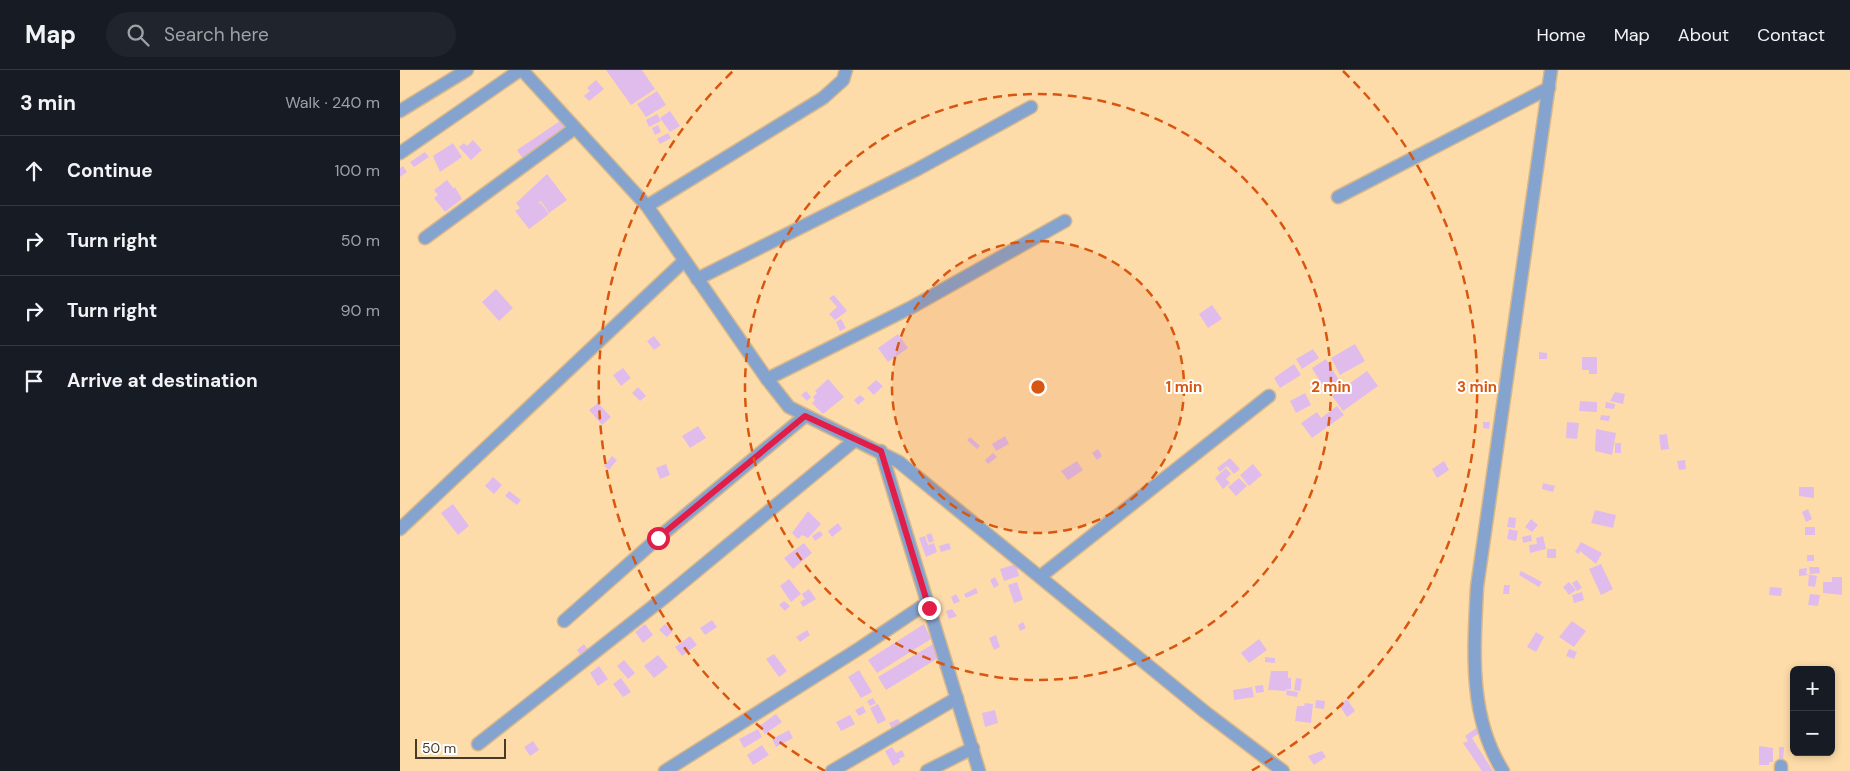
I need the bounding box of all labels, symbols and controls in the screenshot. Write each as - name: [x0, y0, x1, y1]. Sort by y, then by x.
- search box: [106, 12, 456, 57]
- text: Map: [25, 19, 76, 50]
- icon: search: [124, 21, 152, 49]
- text: Search here: [164, 22, 269, 47]
- text: Home: [1536, 23, 1586, 47]
- text: Map: [1614, 23, 1650, 47]
- text: About: [1678, 23, 1729, 47]
- text: Contact: [1757, 23, 1825, 47]
- text: 3 min: [20, 89, 76, 117]
- text: Walk · 240 m: [285, 92, 380, 113]
- icon: ahead: [20, 157, 48, 185]
- text: Continue: [67, 158, 153, 183]
- text: 100 m: [335, 160, 380, 181]
- icon: right: [20, 227, 48, 255]
- text: Turn right: [67, 228, 157, 253]
- text: 50 m: [341, 230, 380, 251]
- icon: right: [20, 297, 48, 325]
- text: Turn right: [67, 298, 157, 323]
- text: 90 m: [340, 300, 380, 321]
- icon: arrive: [20, 367, 48, 395]
- text: Arrive at destination: [67, 368, 258, 393]
- text: 1 min: [1166, 377, 1202, 397]
- text: 2 min: [1311, 377, 1351, 397]
- text: 3 min: [1457, 377, 1497, 397]
- centre of rings: [1029, 378, 1047, 396]
- route start: [647, 527, 670, 550]
- route end: [918, 597, 941, 620]
- map controls: [1790, 666, 1835, 756]
- button: +: [1790, 666, 1835, 711]
- button: −: [1790, 711, 1835, 756]
- scale bar: [415, 736, 506, 759]
- text: 50 m: [422, 739, 456, 757]

